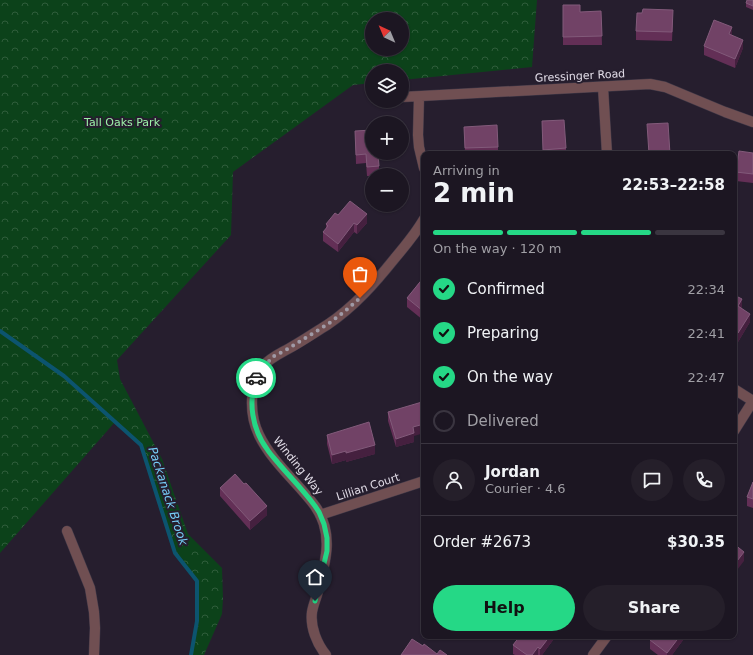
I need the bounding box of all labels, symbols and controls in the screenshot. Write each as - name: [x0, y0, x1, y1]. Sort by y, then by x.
- north arrow: [365, 12, 409, 56]
- map controls: [365, 12, 409, 212]
- button: layers: [365, 64, 409, 108]
- street label: Gressinger Road: [535, 67, 625, 85]
- park label: Tall Oaks Park: [83, 116, 161, 129]
- button: +: [365, 116, 409, 160]
- text: Arriving in: [433, 163, 500, 178]
- button: −: [365, 168, 409, 212]
- text: 22:53–22:58: [622, 176, 725, 194]
- text: 2 min: [433, 178, 515, 208]
- text: On the way · 120 m: [433, 241, 561, 256]
- pin: [343, 257, 377, 298]
- icon: bag: [349, 263, 371, 285]
- icon: check: [433, 278, 455, 300]
- text: Confirmed: [467, 280, 545, 298]
- text: 22:34: [688, 282, 725, 297]
- icon: check: [433, 322, 455, 344]
- text: Preparing: [467, 324, 539, 342]
- text: 22:41: [688, 326, 725, 341]
- courier: [236, 358, 276, 398]
- icon: check: [433, 366, 455, 388]
- icon: car: [245, 367, 267, 389]
- text: On the way: [467, 368, 553, 386]
- text: 22:47: [688, 370, 725, 385]
- text: Delivered: [467, 412, 539, 430]
- street label: Winding Way: [270, 434, 326, 498]
- water label: Packanack Brook: [145, 445, 191, 548]
- button: person: [433, 459, 475, 501]
- button: chat: [631, 459, 673, 501]
- button: phone: [683, 459, 725, 501]
- text: Jordan: [485, 463, 540, 481]
- street label: Lillian Court: [335, 470, 402, 503]
- text: Courier · 4.6: [485, 481, 566, 496]
- text: Order #2673: [433, 533, 531, 551]
- text: $30.35: [667, 533, 725, 551]
- pin: [298, 560, 332, 601]
- icon: home: [304, 566, 326, 588]
- button: Help: [433, 585, 575, 631]
- button: Share: [583, 585, 725, 631]

